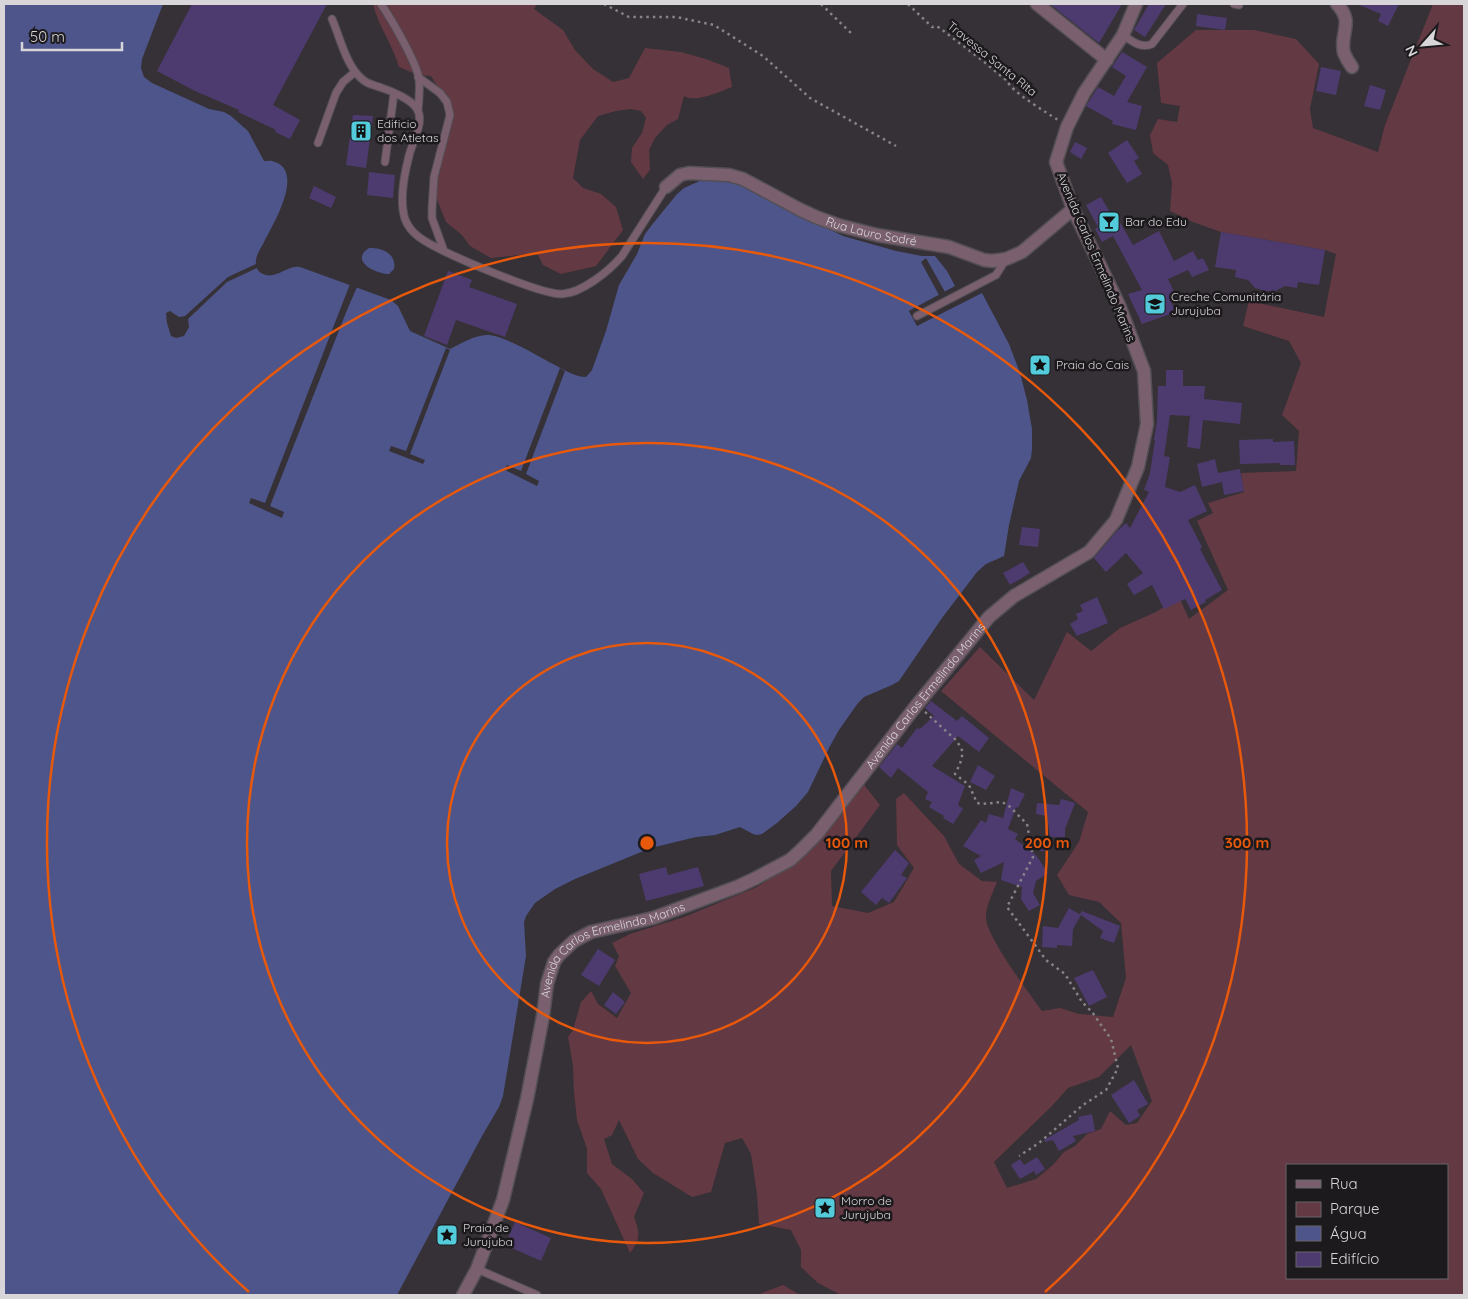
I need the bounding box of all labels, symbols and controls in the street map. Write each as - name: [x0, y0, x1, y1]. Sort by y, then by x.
- street label: Travessa Santa Rita: [945, 18, 1040, 99]
- scale bar: [22, 20, 122, 52]
- north arrow: [1398, 20, 1448, 70]
- text: 50 m: [30, 27, 65, 46]
- text: N: [1401, 42, 1422, 60]
- place label: Edificio dos Atletas: [377, 116, 439, 145]
- building icon: Edificio dos Atletas: [349, 119, 373, 143]
- street label: Avenida Carlos Ermelindo Marins: [1054, 170, 1139, 344]
- bar icon: Bar do Edu: [1097, 210, 1121, 234]
- street label: Rua Lauro Sodré: [824, 213, 918, 249]
- place label: Bar do Edu: [1125, 214, 1187, 229]
- place label: Creche Comunitária Jurujuba: [1171, 289, 1281, 318]
- school or university icon: Creche Comunitária Jurujuba: [1143, 292, 1167, 316]
- place icon: Praia do Cais: [1028, 353, 1052, 377]
- place label: Praia do Cais: [1056, 357, 1129, 372]
- street label: Avenida Carlos Ermelindo Marins: [862, 619, 988, 772]
- text: 100 m: [826, 833, 868, 852]
- text: 200 m: [1025, 833, 1070, 852]
- text: 300 m: [1225, 833, 1269, 852]
- centre of rings: [638, 834, 656, 852]
- street label: Avenida Carlos Ermelindo Marins: [537, 899, 687, 999]
- legend: [1286, 1164, 1448, 1279]
- text: Rua: [1330, 1174, 1358, 1193]
- place label: Morro de Jurujuba: [841, 1193, 892, 1222]
- place icon: Morro de Jurujuba: [813, 1196, 837, 1220]
- text: Parque: [1330, 1199, 1380, 1218]
- place label: Praia de Jurujuba: [463, 1220, 513, 1249]
- place icon: Praia de Jurujuba: [435, 1223, 459, 1247]
- text: Água: [1330, 1224, 1367, 1243]
- text: Edifício: [1330, 1249, 1379, 1268]

